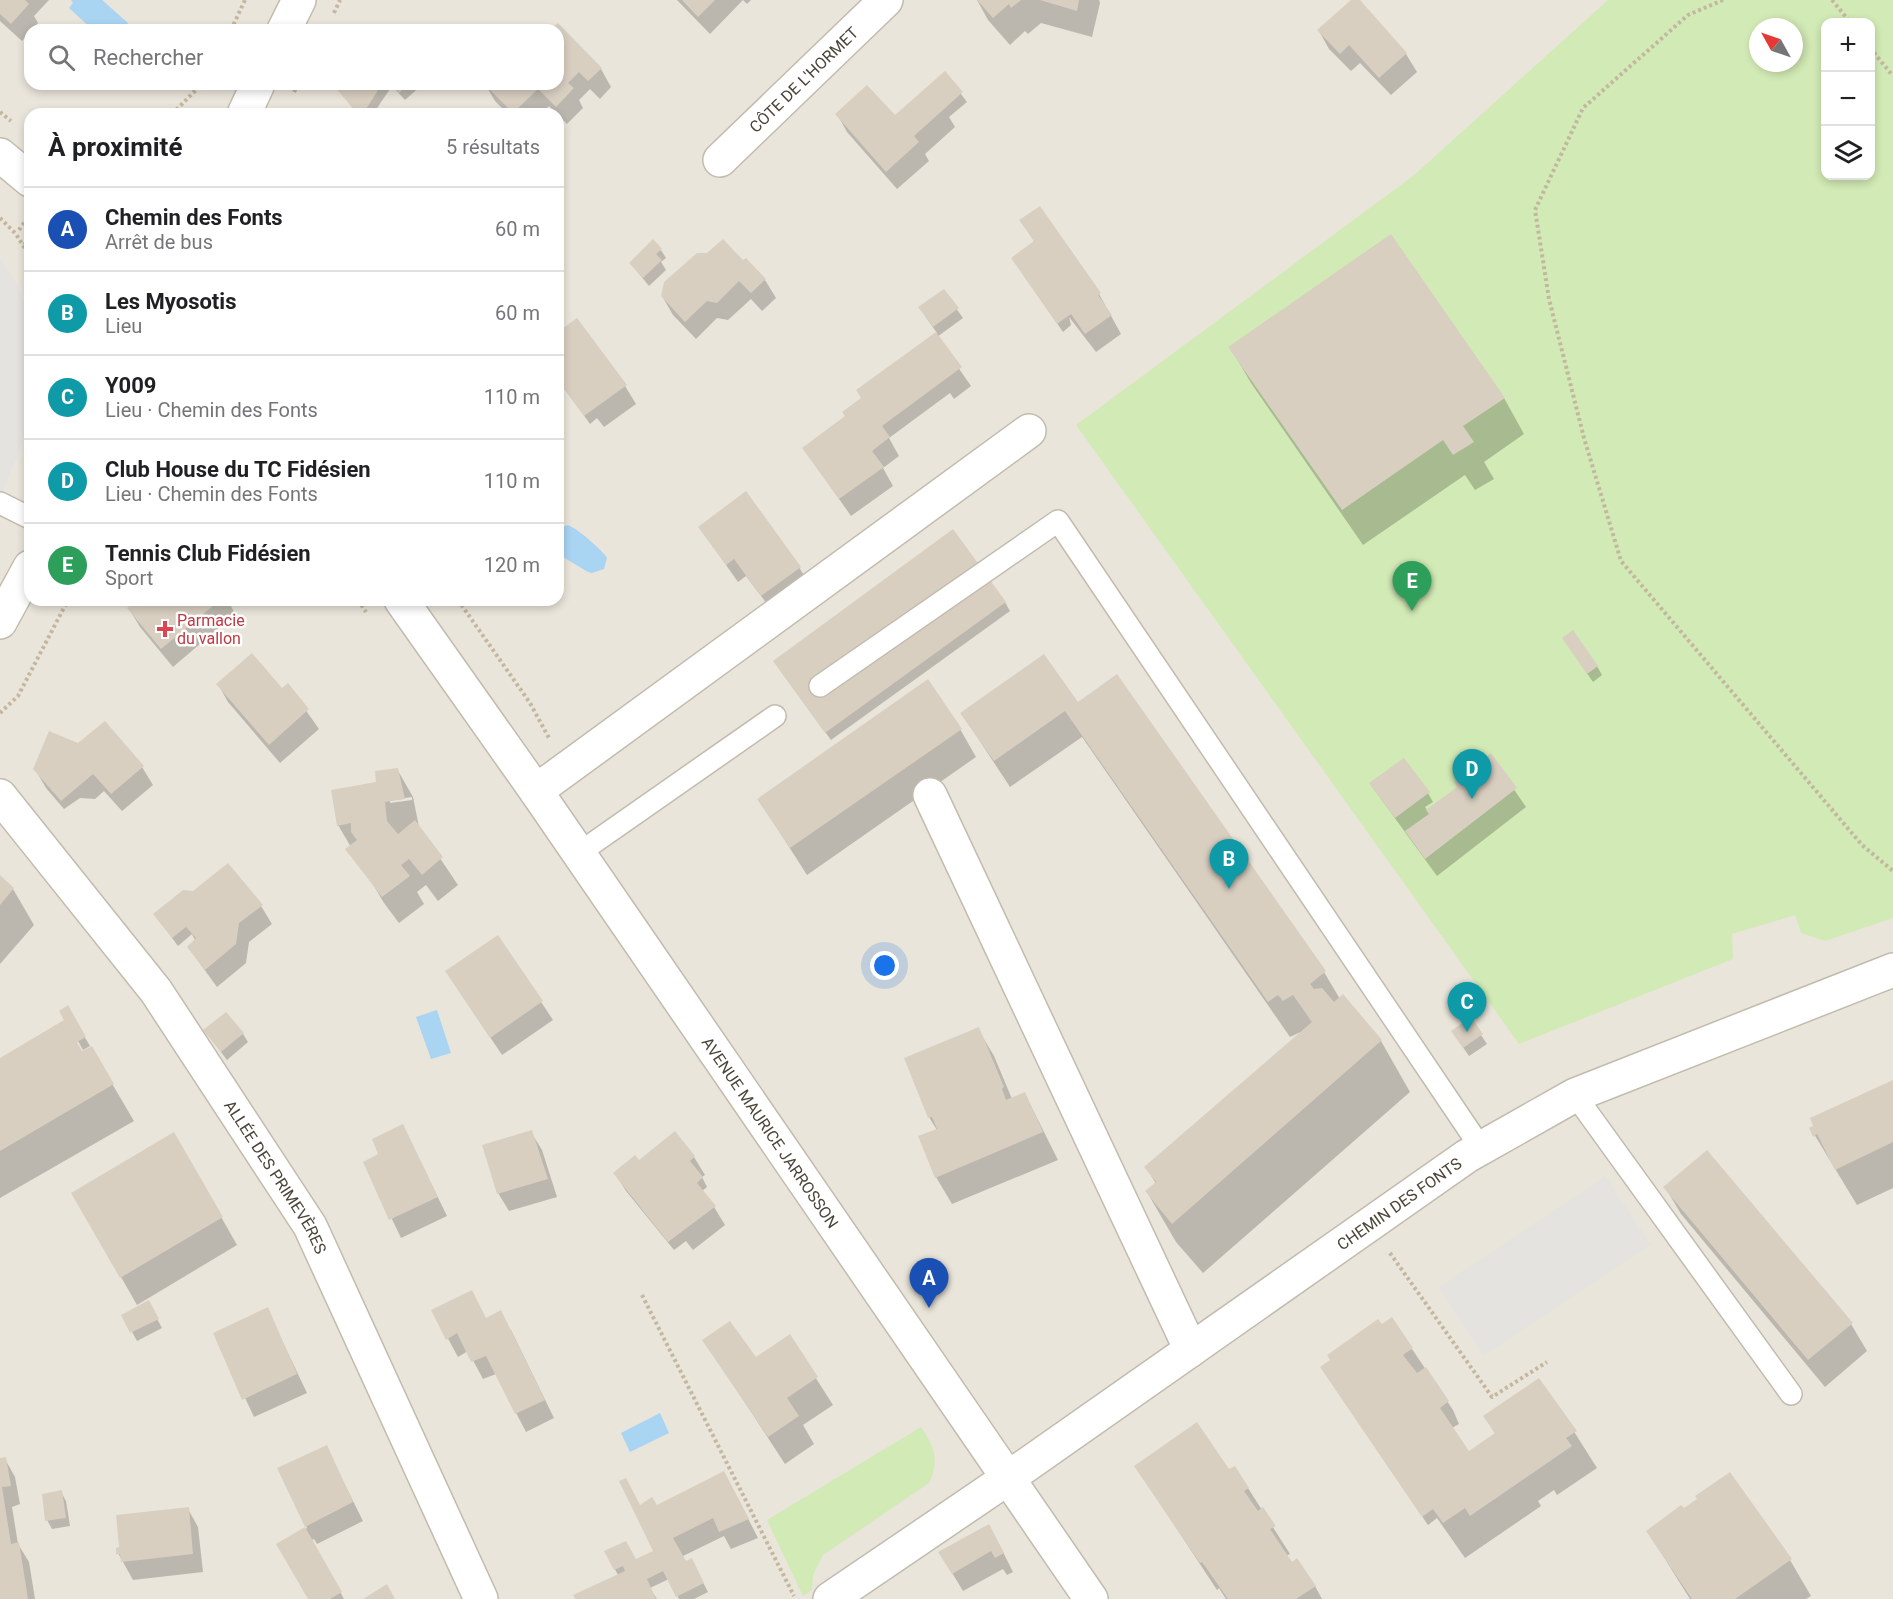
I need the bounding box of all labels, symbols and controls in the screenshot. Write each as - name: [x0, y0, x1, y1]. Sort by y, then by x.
- north arrow: [1749, 18, 1803, 72]
- map controls: [1821, 18, 1875, 180]
- button: +: [1821, 18, 1875, 72]
- street label: CÔTE DE L'HORMET: [745, 23, 863, 137]
- search box: [24, 24, 564, 90]
- icon: search: [45, 41, 78, 74]
- text: Rechercher: [93, 45, 204, 70]
- button: −: [1821, 72, 1875, 126]
- button: layers: [1821, 126, 1875, 180]
- text: À proximité: [48, 132, 182, 162]
- text: 5 résultats: [446, 135, 540, 159]
- text: Chemin des Fonts: [105, 205, 283, 230]
- text: A: [61, 217, 74, 241]
- text: 60 m: [495, 217, 540, 241]
- text: Arrêt de bus: [105, 230, 213, 254]
- text: Les Myosotis: [105, 289, 236, 314]
- text: B: [61, 301, 74, 325]
- text: 60 m: [495, 301, 540, 325]
- text: Lieu: [105, 314, 142, 338]
- text: Y009: [105, 373, 157, 398]
- text: C: [61, 385, 74, 409]
- text: 110 m: [484, 385, 540, 409]
- text: Lieu · Chemin des Fonts: [105, 398, 318, 422]
- text: Club House du TC Fidésien: [105, 457, 371, 482]
- text: D: [61, 469, 74, 493]
- text: 110 m: [484, 469, 540, 493]
- text: Lieu · Chemin des Fonts: [105, 482, 318, 506]
- text: Tennis Club Fidésien: [105, 541, 311, 566]
- text: E: [62, 553, 73, 577]
- text: 120 m: [484, 553, 540, 577]
- pin: E: [1392, 562, 1432, 611]
- text: Sport: [105, 566, 153, 590]
- place label: Parmacie du vallon: [177, 611, 245, 648]
- marker: Parmacie du vallon: [158, 622, 172, 636]
- pin: D: [1452, 750, 1492, 799]
- pin: B: [1210, 840, 1248, 889]
- your location: [870, 951, 899, 980]
- pin: C: [1448, 982, 1486, 1032]
- street label: AVENUE MAURICE JARROSSON: [698, 1033, 842, 1232]
- street label: ALLÉE DES PRIMEVÈRES: [220, 1097, 330, 1257]
- street label: CHEMIN DES FONTS: [1334, 1154, 1465, 1254]
- pin: A: [910, 1258, 948, 1308]

